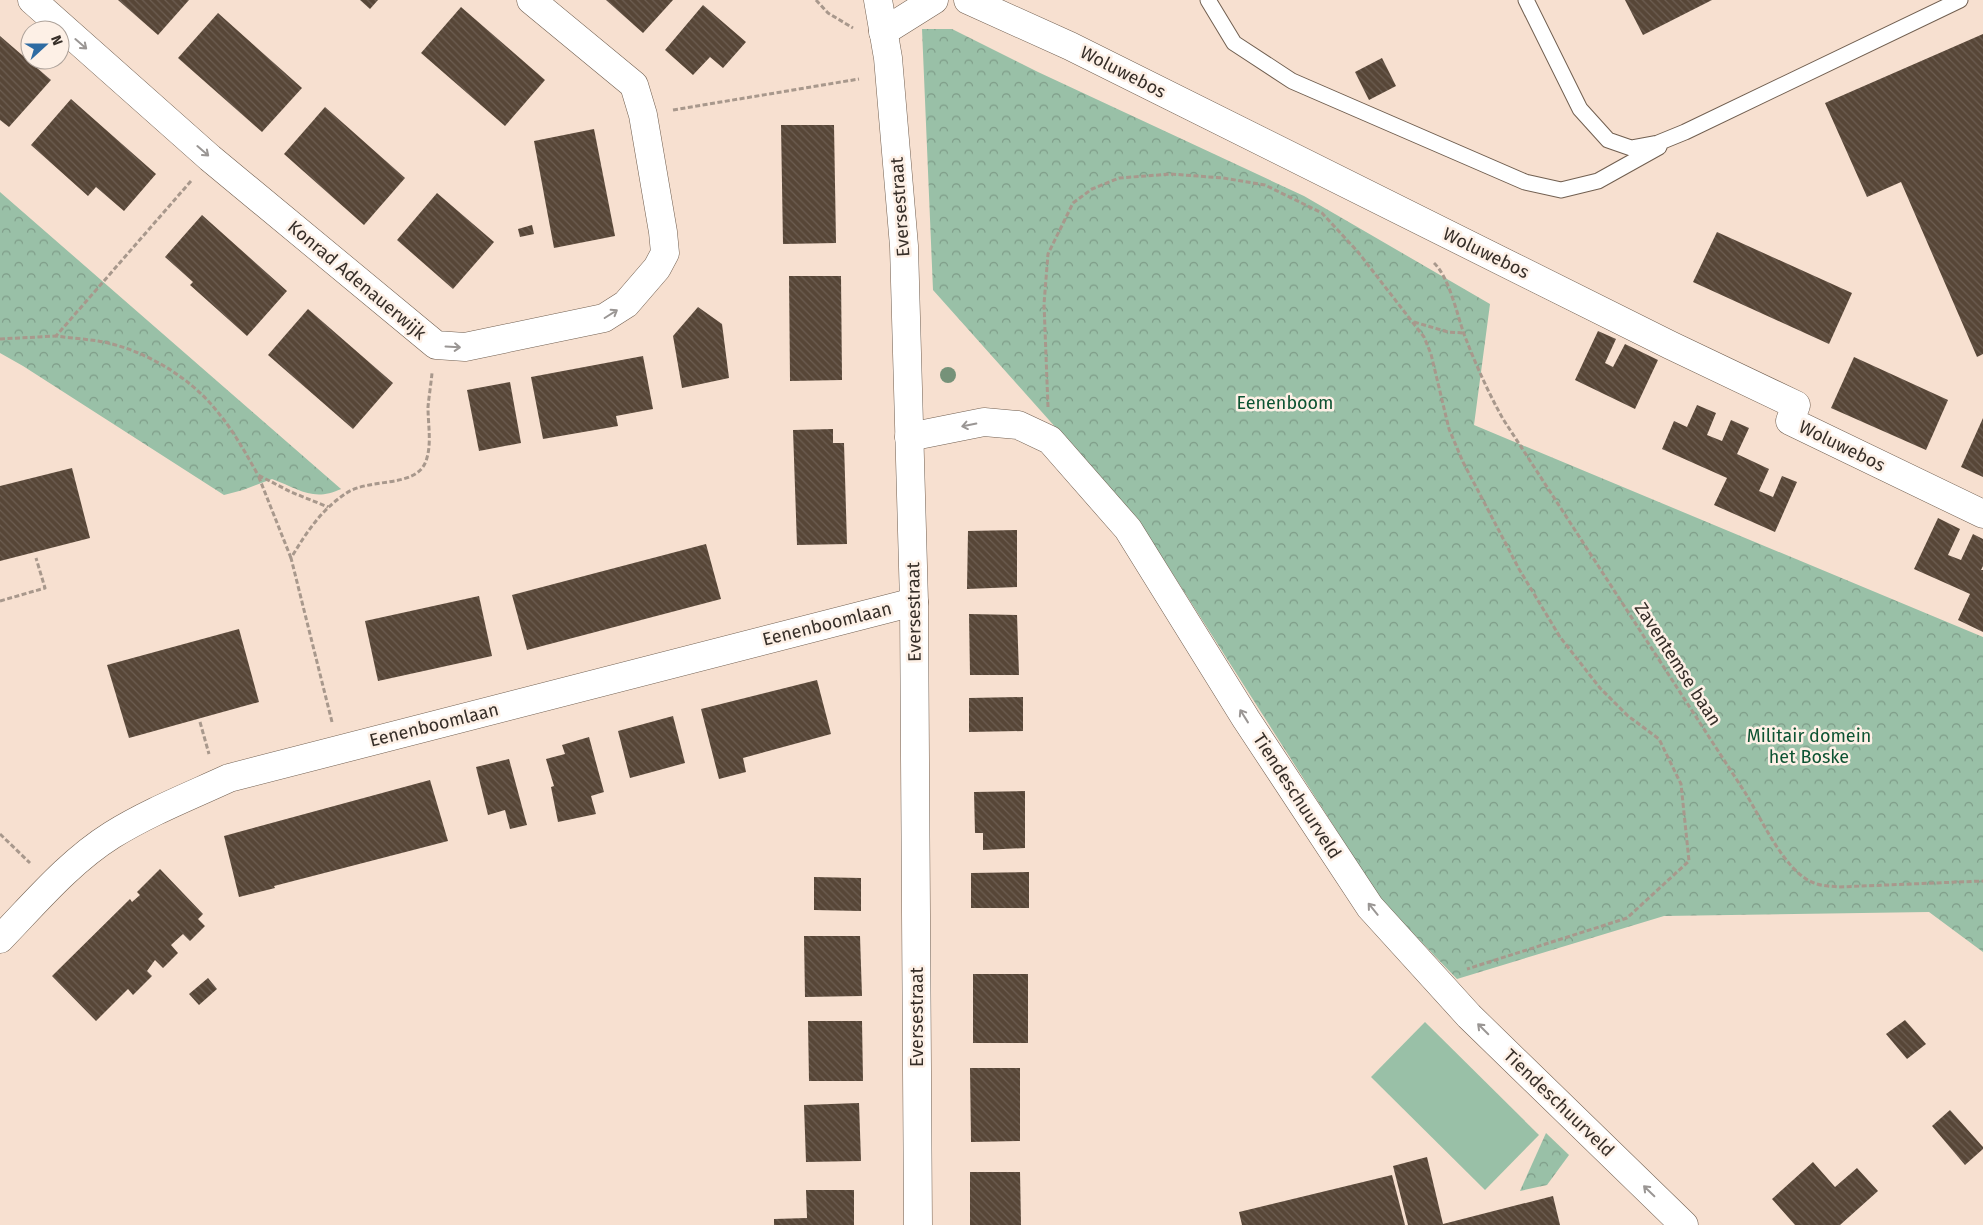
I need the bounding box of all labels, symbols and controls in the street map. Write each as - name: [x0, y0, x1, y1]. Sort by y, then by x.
- north arrow: [20, 20, 70, 70]
- text: N: [47, 33, 66, 48]
- one-way arrow: [74, 38, 87, 49]
- street label: Woluwebos: [1076, 41, 1170, 103]
- one-way arrow: [196, 146, 209, 157]
- street label: Eversestraat: [886, 156, 914, 258]
- street label: Konrad Adenauerwijk: [283, 216, 431, 345]
- street label: Woluwebos: [1439, 223, 1533, 283]
- one-way arrow: [603, 308, 617, 318]
- one-way arrow: [444, 342, 460, 351]
- park label: Eenenboom: [1236, 392, 1334, 414]
- street label: Woluwebos: [1795, 416, 1889, 476]
- one-way arrow: [962, 421, 978, 431]
- street label: Eversestraat: [902, 561, 926, 662]
- street label: Eenenboomlaan: [760, 597, 894, 651]
- street label: Zaventemse baan: [1630, 598, 1726, 730]
- street label: Eenenboomlaan: [367, 698, 501, 752]
- one-way arrow: [1239, 709, 1249, 723]
- park label: Militair domein het Boske: [1747, 725, 1871, 768]
- street label: Tiendeschuurveld: [1248, 729, 1346, 863]
- one-way arrow: [1367, 903, 1378, 916]
- street label: Eversestraat: [906, 967, 928, 1067]
- one-way arrow: [1476, 1023, 1489, 1035]
- street label: Tiendeschuurveld: [1499, 1045, 1619, 1161]
- one-way arrow: [1643, 1185, 1656, 1197]

